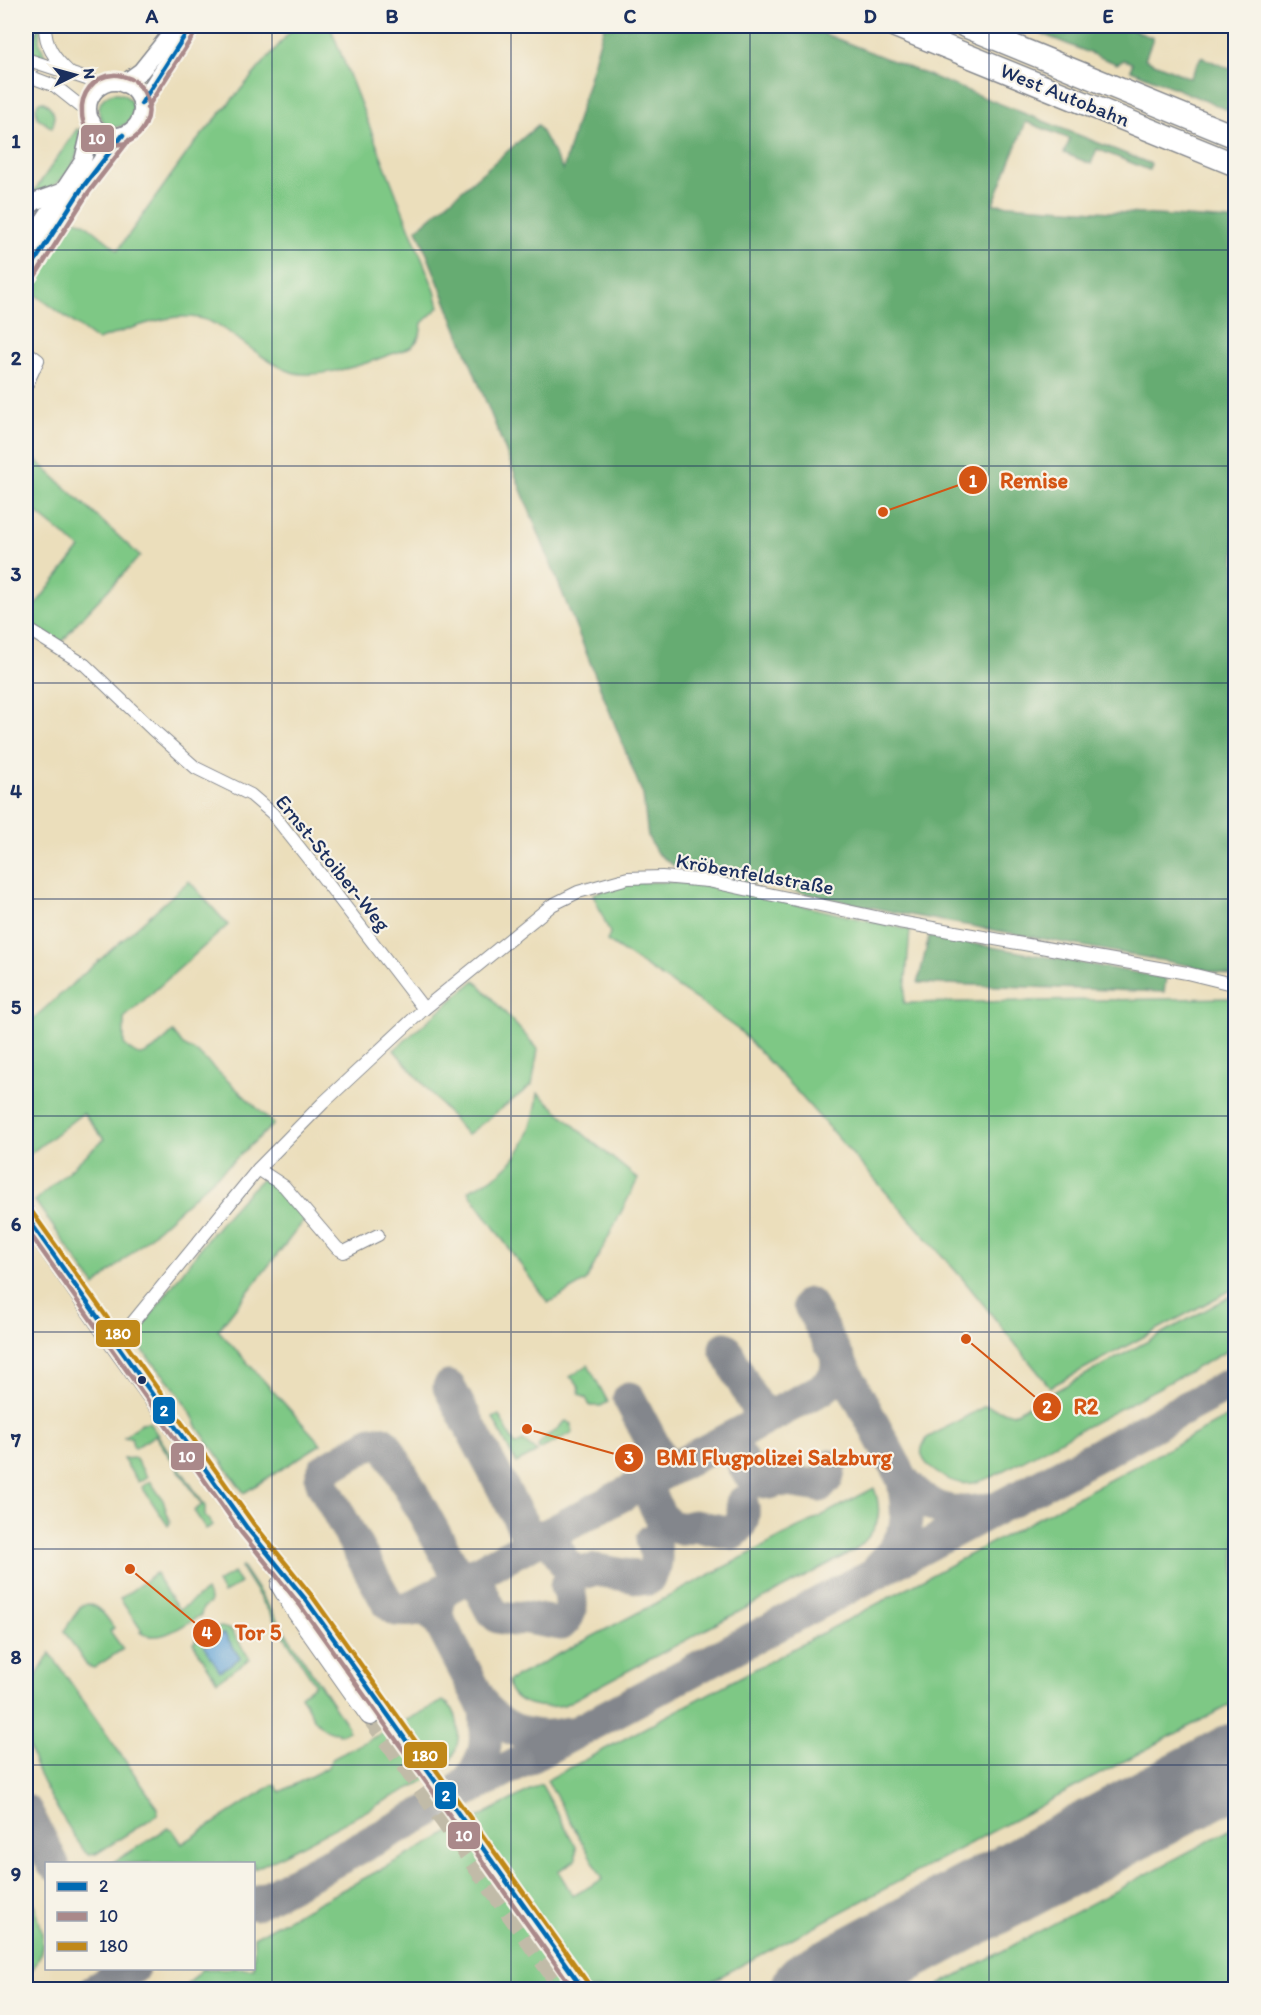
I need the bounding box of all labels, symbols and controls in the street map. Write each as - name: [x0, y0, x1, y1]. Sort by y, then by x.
- text: A: [145, 4, 159, 28]
- text: B: [386, 4, 399, 28]
- text: C: [624, 4, 637, 28]
- text: D: [863, 4, 877, 28]
- text: E: [1102, 4, 1114, 28]
- north arrow: [45, 45, 105, 105]
- street label: West Autobahn: [997, 57, 1134, 132]
- text: N: [80, 68, 99, 80]
- line badge: 10: [80, 124, 115, 153]
- text: 1: [11, 129, 21, 153]
- text: 10: [88, 129, 106, 148]
- text: 2: [11, 346, 22, 370]
- callout: Remise: [958, 460, 1080, 500]
- text: Remise: [1000, 467, 1068, 494]
- text: 1: [969, 470, 978, 492]
- text: 3: [11, 562, 22, 586]
- text: 4: [10, 779, 22, 803]
- street label: Ernst-Stoiber-Weg: [271, 789, 396, 936]
- street label: Kröbenfeldstraße: [674, 847, 836, 900]
- text: 5: [11, 995, 22, 1019]
- text: 6: [11, 1212, 22, 1236]
- line badge: 180: [95, 1319, 141, 1348]
- text: 180: [105, 1324, 131, 1343]
- unlabelled marker: [136, 1374, 148, 1386]
- callout: R2: [1032, 1387, 1111, 1427]
- text: R2: [1074, 1393, 1099, 1420]
- line badge: 2: [152, 1396, 176, 1425]
- text: 2: [1042, 1396, 1052, 1418]
- text: 2: [160, 1401, 169, 1420]
- text: 7: [10, 1428, 21, 1452]
- callout: BMI Flugpolizei Salzburg: [614, 1438, 903, 1478]
- line badge: 10: [170, 1442, 205, 1471]
- text: BMI Flugpolizei Salzburg: [656, 1444, 892, 1471]
- text: 10: [178, 1447, 196, 1466]
- text: 3: [624, 1447, 634, 1469]
- callout: Tor 5: [192, 1613, 293, 1653]
- text: Tor 5: [234, 1619, 282, 1646]
- text: 4: [202, 1622, 213, 1644]
- text: 8: [11, 1645, 22, 1669]
- line badge: 180: [403, 1741, 448, 1769]
- text: 180: [412, 1746, 438, 1765]
- line badge: 2: [434, 1781, 457, 1810]
- text: 2: [442, 1786, 451, 1805]
- line badge: 10: [447, 1821, 481, 1850]
- text: 10: [455, 1826, 473, 1845]
- text: 9: [11, 1862, 21, 1886]
- legend: [45, 1862, 255, 1970]
- text: 2: [99, 1875, 109, 1897]
- text: 10: [99, 1905, 118, 1927]
- text: 180: [99, 1935, 128, 1957]

